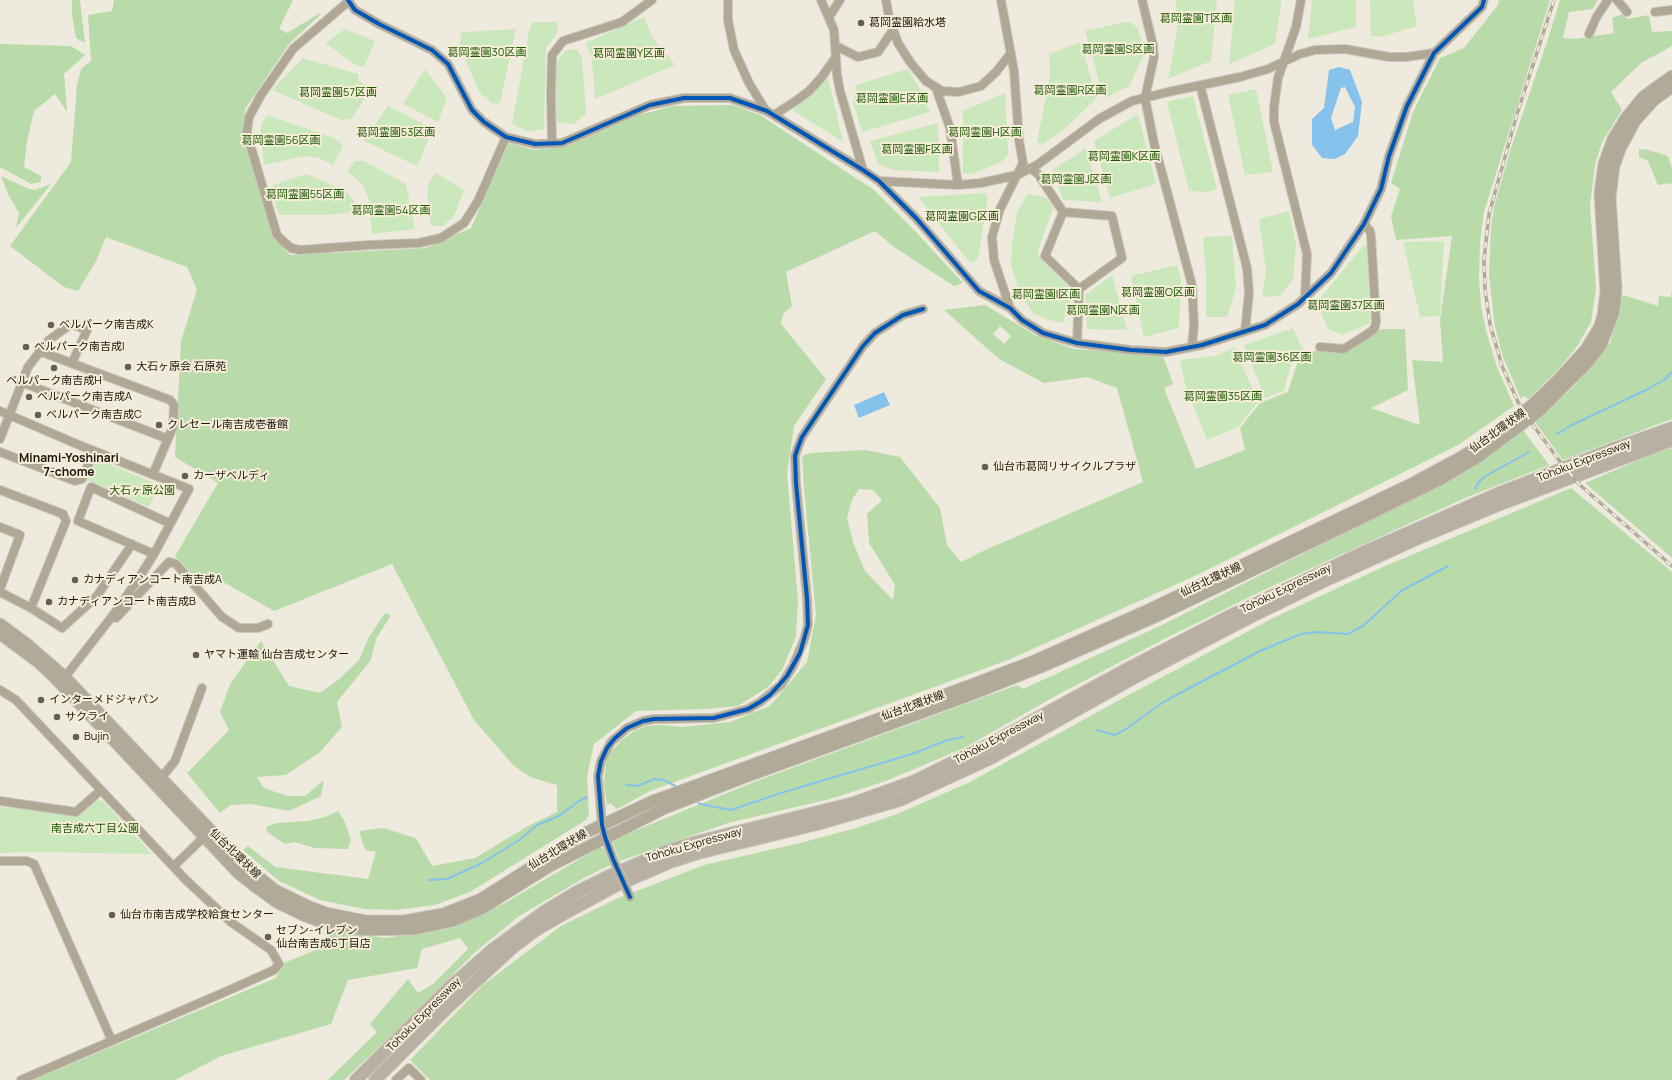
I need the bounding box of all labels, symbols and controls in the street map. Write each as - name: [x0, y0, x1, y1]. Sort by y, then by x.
- park label: 葛岡霊園T区画: [1160, 12, 1232, 26]
- place label: 葛岡霊園給水塔: [869, 16, 946, 30]
- marker: 葛岡霊園給水塔: [856, 18, 866, 28]
- park label: 葛岡霊園S区画: [1082, 43, 1154, 57]
- park label: 葛岡霊園30区画: [448, 46, 526, 60]
- park label: 葛岡霊園Y区画: [593, 47, 665, 61]
- park label: 葛岡霊園R区画: [1034, 84, 1106, 98]
- park label: 葛岡霊園57区画: [299, 86, 377, 100]
- park label: 葛岡霊園E区画: [856, 92, 928, 106]
- park label: 葛岡霊園53区画: [357, 126, 435, 140]
- park label: 葛岡霊園H区画: [948, 126, 1022, 140]
- park label: 葛岡霊園56区画: [241, 134, 321, 148]
- park label: 葛岡霊園F区画: [881, 143, 953, 157]
- park label: 葛岡霊園K区画: [1088, 150, 1160, 164]
- park label: 葛岡霊園J区画: [1040, 173, 1112, 187]
- park label: 葛岡霊園55区画: [266, 188, 344, 202]
- park label: 葛岡霊園54区画: [352, 204, 430, 218]
- park label: 葛岡霊園G区画: [925, 210, 999, 224]
- park label: 葛岡霊園O区画: [1121, 286, 1195, 300]
- park label: 葛岡霊園I区画: [1012, 288, 1080, 302]
- park label: 葛岡霊園37区画: [1307, 299, 1385, 313]
- park label: 葛岡霊園N区画: [1066, 304, 1140, 318]
- place label: ベルパーク南吉成K: [59, 318, 154, 332]
- marker: ベルパーク南吉成K: [46, 320, 56, 330]
- place label: ベルパーク南吉成I: [34, 340, 125, 354]
- marker: ベルパーク南吉成I: [21, 342, 31, 352]
- park label: 葛岡霊園36区画: [1233, 351, 1311, 365]
- place label: 大石ヶ原会 石原苑: [136, 360, 226, 374]
- marker: 大石ヶ原会 石原苑: [123, 362, 133, 372]
- marker: ベルパーク南吉成H: [49, 363, 59, 373]
- place label: ベルパーク南吉成H: [6, 374, 102, 388]
- place label: ベルパーク南吉成A: [37, 390, 132, 404]
- park label: 葛岡霊園35区画: [1184, 390, 1262, 404]
- marker: ベルパーク南吉成A: [24, 392, 34, 402]
- street label: 仙台北環状線: [1467, 406, 1529, 456]
- place label: ベルパーク南吉成C: [46, 408, 142, 422]
- marker: ベルパーク南吉成C: [33, 410, 43, 420]
- place label: クレセール南吉成壱番館: [167, 418, 288, 432]
- marker: クレセール南吉成壱番館: [154, 420, 164, 430]
- street label: Tohoku Expressway: [1535, 437, 1633, 485]
- district label: Minami-Yoshinari 7-chome: [19, 452, 119, 480]
- place label: 仙台市葛岡リサイクルプラザ: [993, 460, 1136, 474]
- marker: 仙台市葛岡リサイクルプラザ: [980, 462, 990, 472]
- place label: カーザベルディ: [193, 469, 270, 483]
- marker: カーザベルディ: [180, 471, 190, 481]
- park label: 大石ヶ原公園: [109, 484, 175, 498]
- street label: 仙台北環状線: [1178, 560, 1244, 600]
- street label: Tohoku Expressway: [1238, 561, 1334, 617]
- place label: カナディアンコート南吉成A: [83, 573, 222, 587]
- marker: カナディアンコート南吉成A: [70, 575, 80, 585]
- place label: カナディアンコート南吉成B: [57, 595, 196, 609]
- marker: カナディアンコート南吉成B: [44, 597, 54, 607]
- place label: ヤマト運輸 仙台吉成センター: [204, 648, 349, 662]
- marker: ヤマト運輸 仙台吉成センター: [191, 650, 201, 660]
- street label: 仙台北環状線: [880, 689, 946, 723]
- place label: インターメドジャパン: [49, 693, 159, 707]
- marker: インターメドジャパン: [36, 695, 46, 705]
- street label: Tohoku Expressway: [952, 709, 1046, 767]
- place label: サクライ: [65, 710, 109, 724]
- marker: サクライ: [52, 712, 62, 722]
- place label: Bujin: [84, 730, 109, 744]
- marker: Bujin: [71, 732, 81, 742]
- park label: 南吉成六丁目公園: [51, 822, 139, 836]
- street label: Tohoku Expressway: [644, 825, 744, 865]
- street label: 仙台北環状線: [207, 826, 263, 882]
- street label: 仙台北環状線: [526, 827, 590, 873]
- place label: 仙台市南吉成学校給食センター: [120, 908, 274, 922]
- marker: 仙台市南吉成学校給食センター: [107, 910, 117, 920]
- place label: セブン-イレブン 仙台南吉成6丁目店: [276, 924, 371, 950]
- marker: セブン-イレブン 仙台南吉成6丁目店: [263, 932, 273, 942]
- street label: Tohoku Expressway: [384, 975, 464, 1055]

